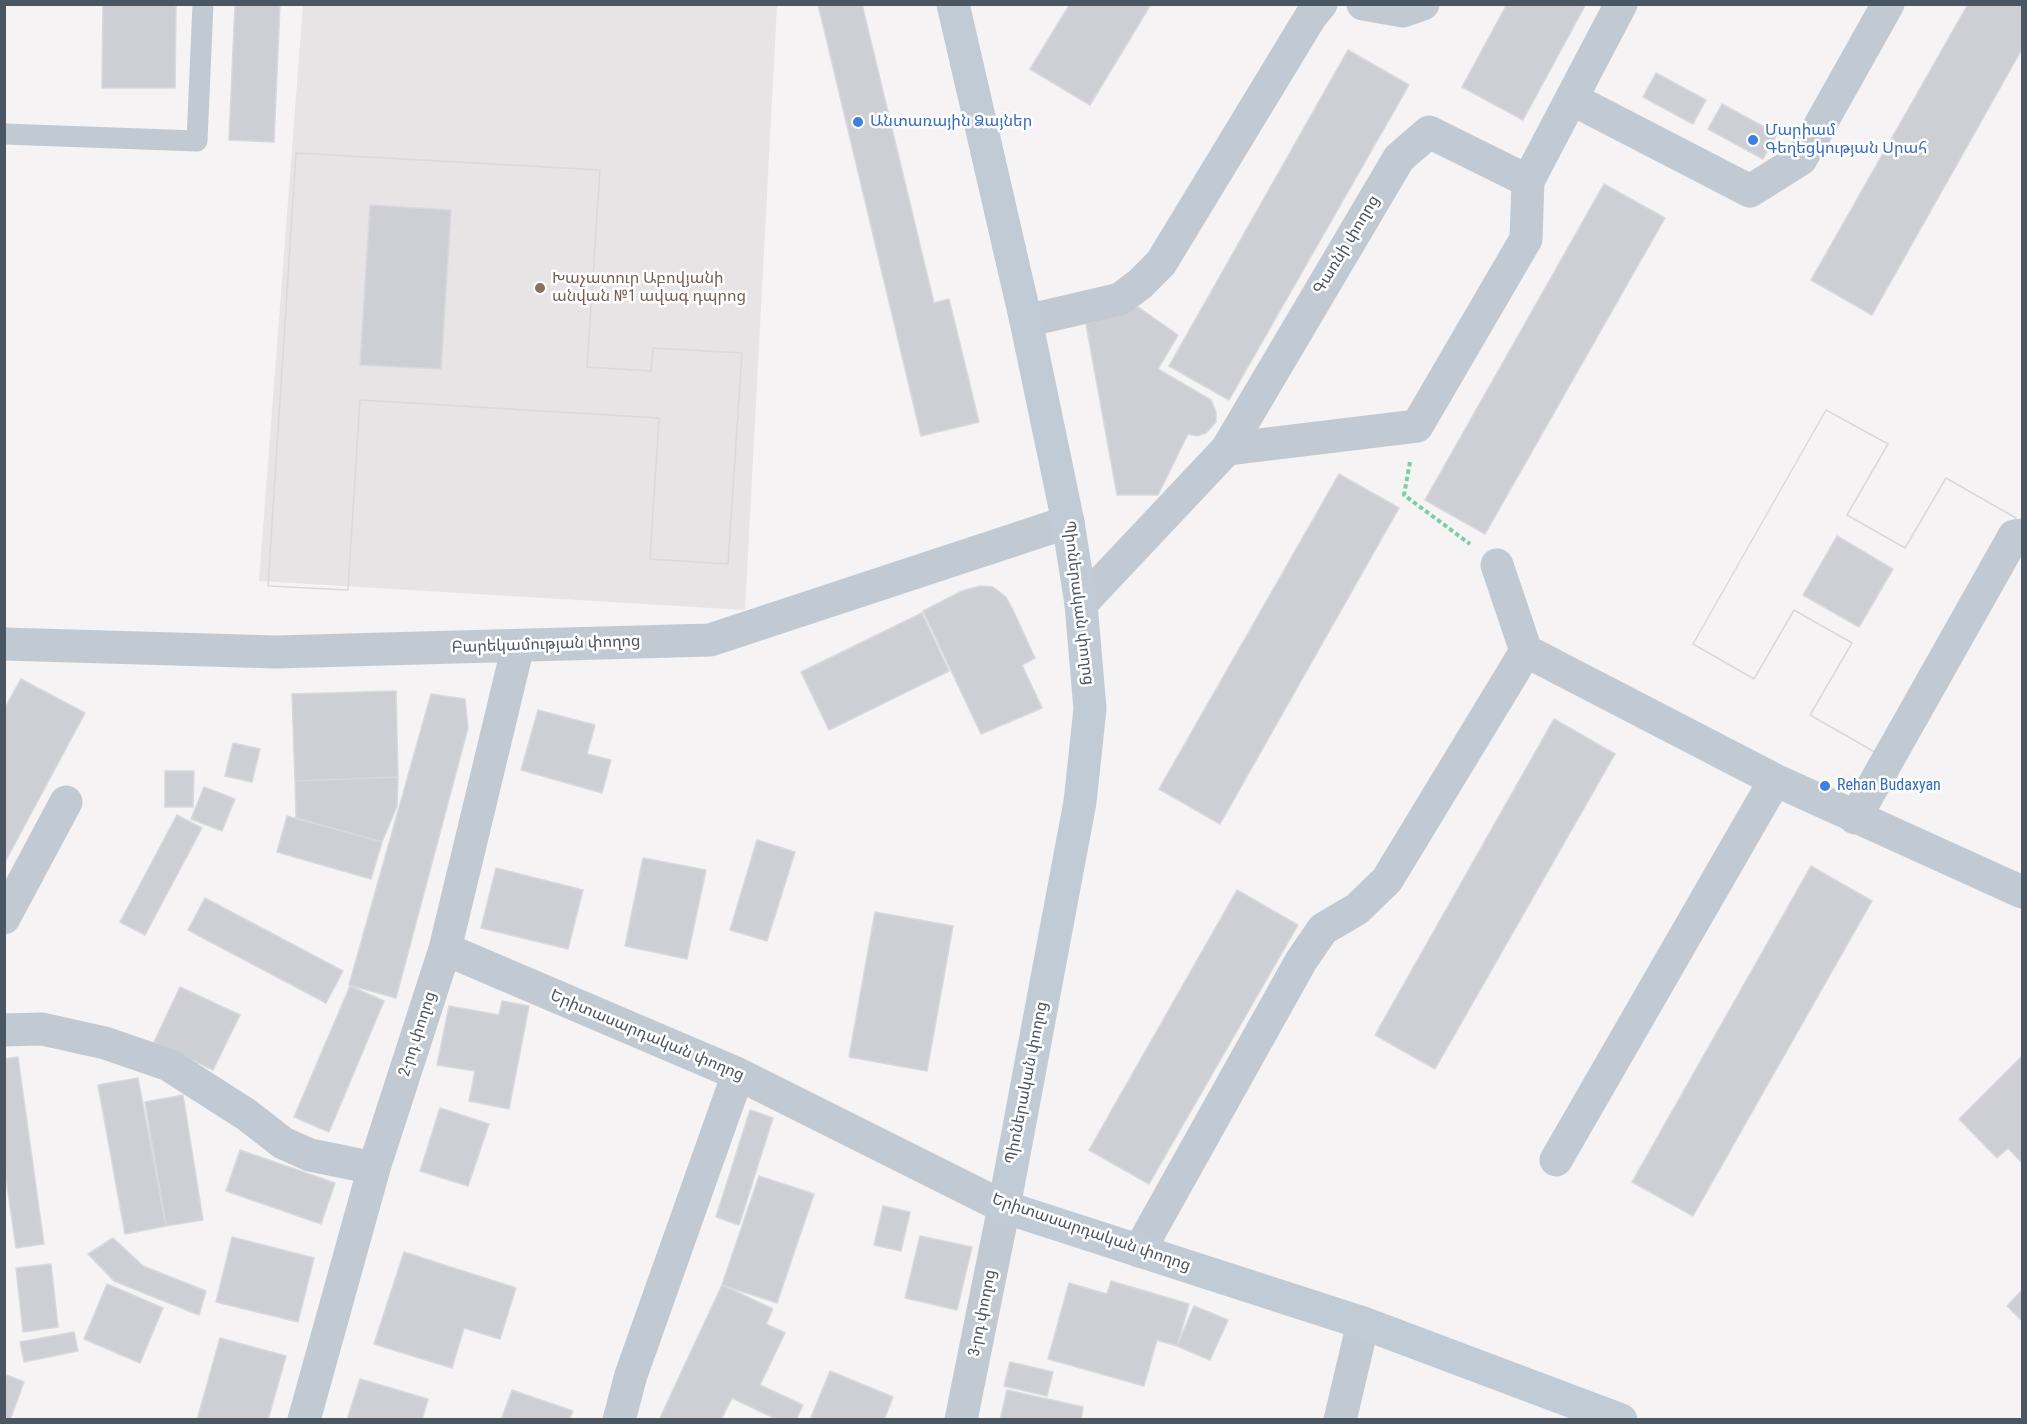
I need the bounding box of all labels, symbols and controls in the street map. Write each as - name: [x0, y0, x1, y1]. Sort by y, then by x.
- place label: Անտառային Ձայներ: [870, 112, 1032, 132]
- marker: Անտառային Ձայներ: [851, 115, 865, 129]
- place label: Մարիամ Գեղեցկության Սրահ: [1765, 121, 1927, 159]
- marker: Մարիամ Գեղեցկության Սրահ: [1746, 133, 1760, 147]
- street label: Գառնի փողոց: [1310, 192, 1384, 298]
- place label: Խաչատուր Աբովյանի անվան №1 ավագ դպրոց: [552, 269, 746, 307]
- marker: Խաչատուր Աբովյանի անվան №1 ավագ դպրոց: [533, 281, 547, 295]
- street label: Պիոներական փողոց: [1058, 520, 1098, 686]
- street label: Բարեկամության փողոց: [451, 632, 641, 658]
- place label: Rehan Budaxyan: [1837, 776, 1941, 796]
- marker: Rehan Budaxyan: [1818, 779, 1832, 793]
- street label: Երիտասարդական փողոց: [547, 986, 747, 1086]
- street label: 2-րդ փողոց: [395, 989, 441, 1079]
- street label: Պիոներական փողոց: [1002, 1000, 1052, 1166]
- street label: Երիտասարդական փողոց: [989, 1190, 1193, 1276]
- street label: 3-րդ փողոց: [965, 1268, 1001, 1358]

